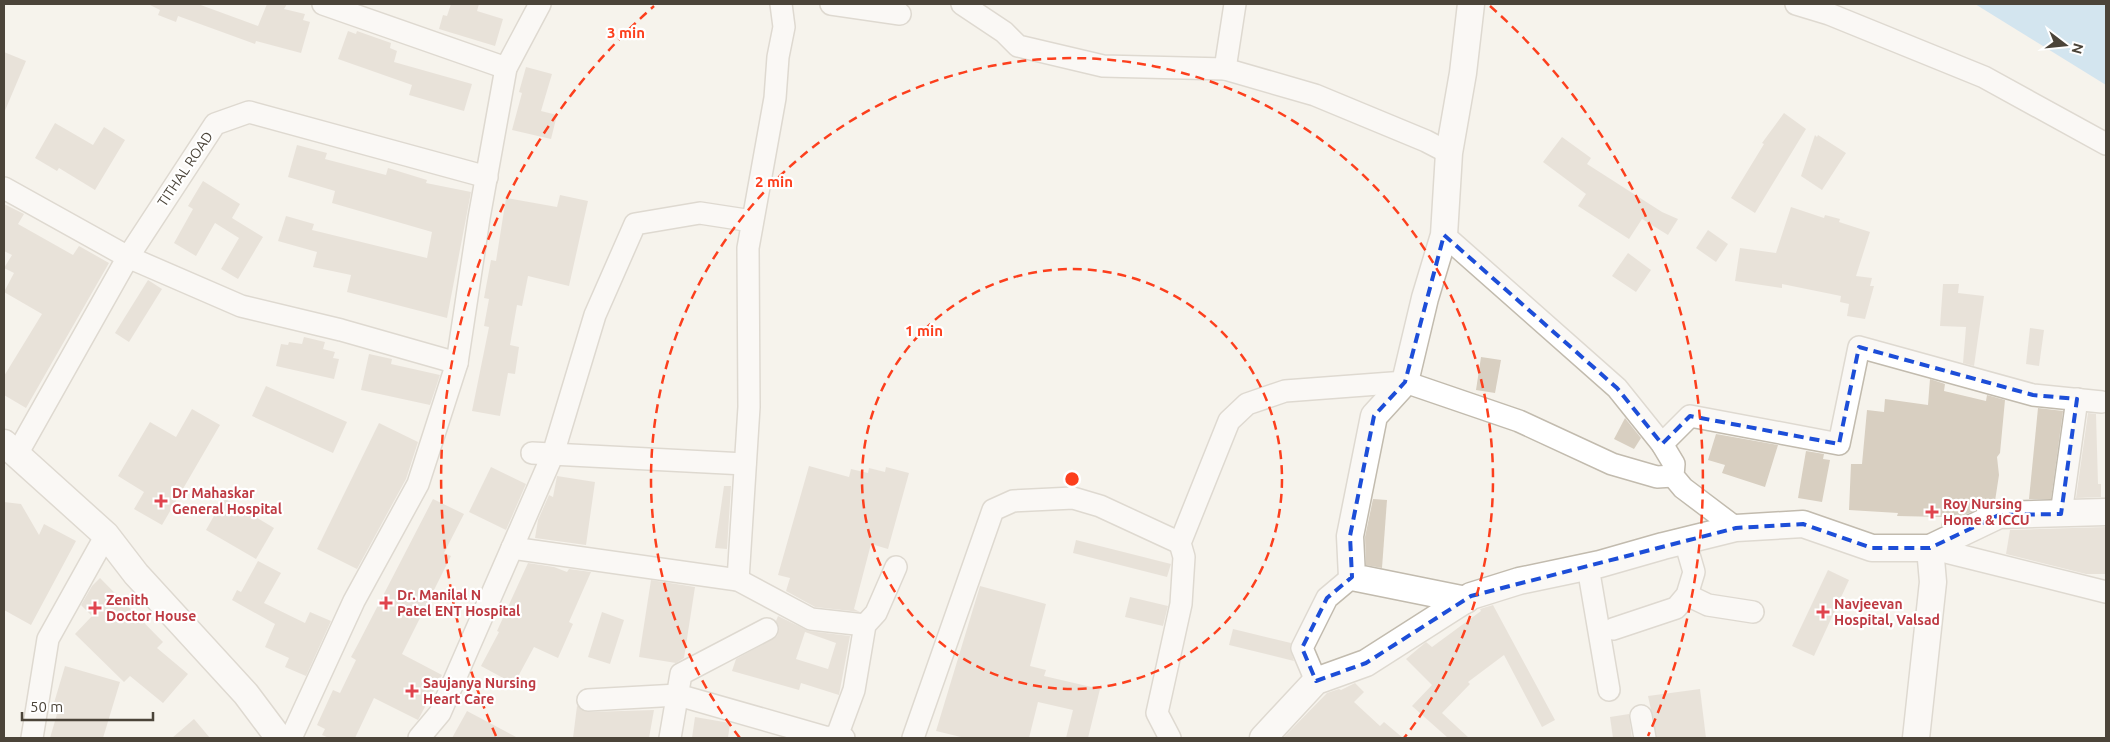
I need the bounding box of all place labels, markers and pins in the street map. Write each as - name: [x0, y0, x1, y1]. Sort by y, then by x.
- centre of rings: [1063, 470, 1081, 488]
- place label: Dr Mahaskar General Hospital: [172, 485, 282, 517]
- marker: Dr Mahaskar General Hospital: [154, 494, 168, 508]
- place label: Roy Nursing Home & ICCU: [1943, 496, 2030, 528]
- marker: Roy Nursing Home & ICCU: [1925, 505, 1939, 519]
- place label: Dr. Manilal N Patel ENT Hospital: [397, 587, 520, 619]
- place label: Zenith Doctor House: [106, 592, 196, 624]
- marker: Dr. Manilal N Patel ENT Hospital: [379, 596, 393, 610]
- place label: Navjeevan Hospital, Valsad: [1834, 596, 1940, 628]
- marker: Zenith Doctor House: [88, 601, 102, 615]
- marker: Navjeevan Hospital, Valsad: [1816, 605, 1830, 619]
- place label: Saujanya Nursing Heart Care: [423, 675, 536, 707]
- marker: Saujanya Nursing Heart Care: [405, 684, 419, 698]

